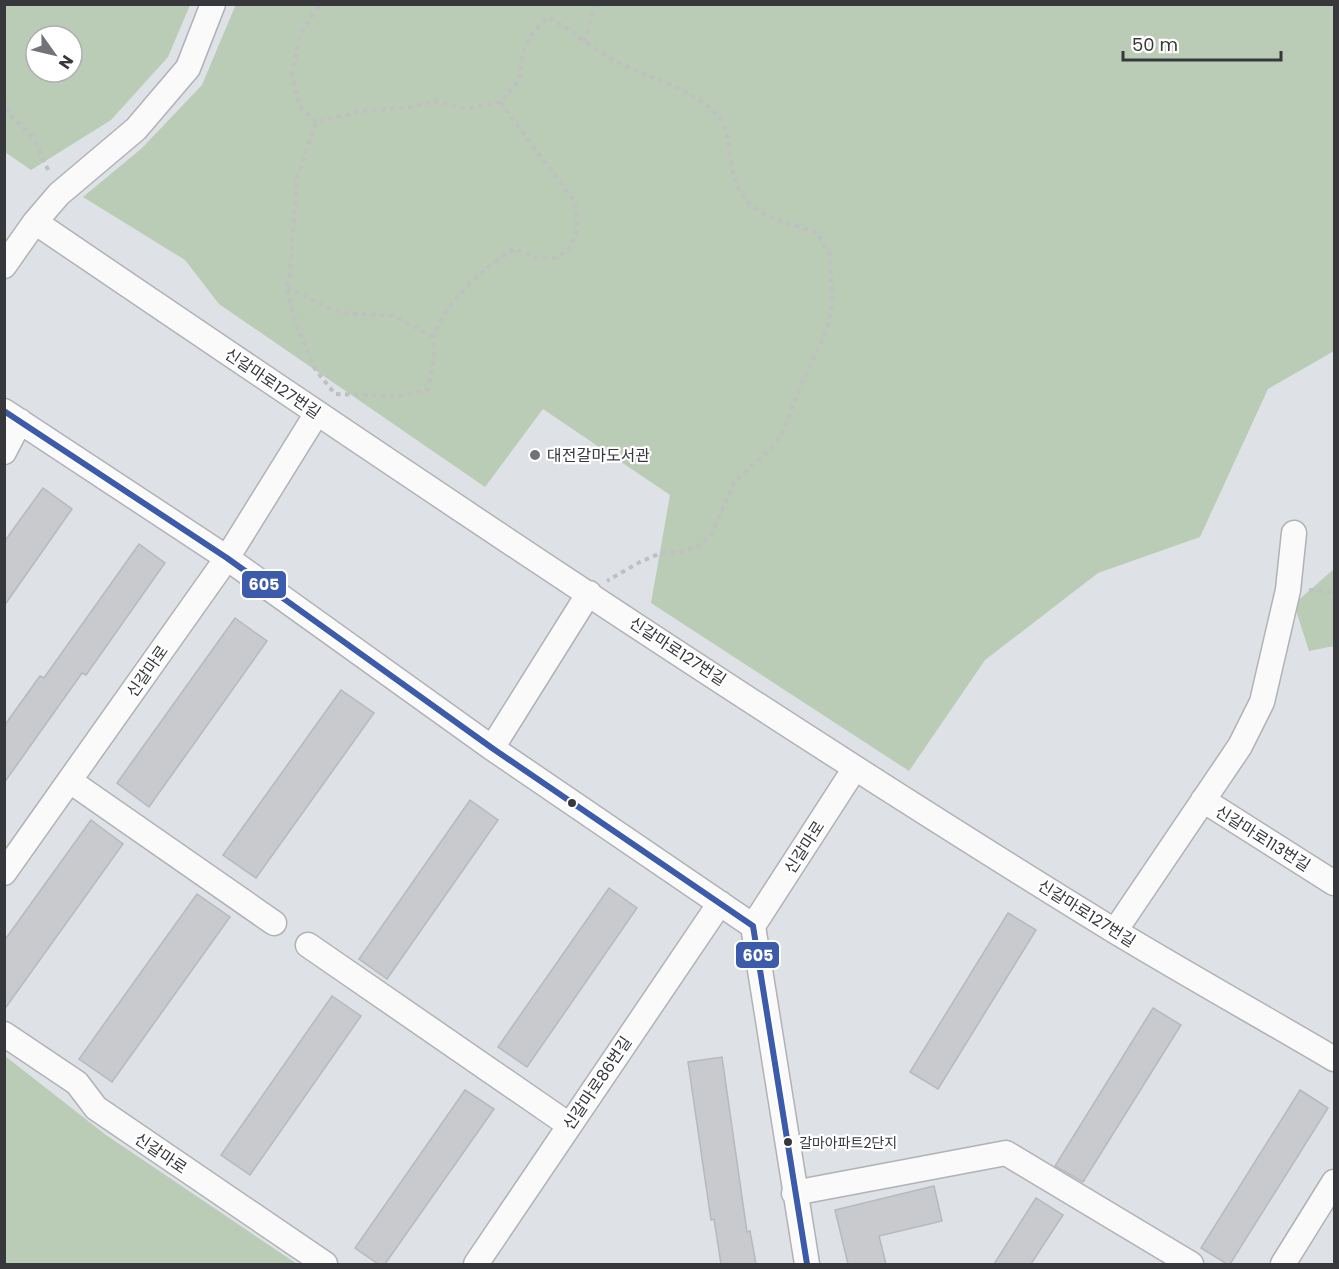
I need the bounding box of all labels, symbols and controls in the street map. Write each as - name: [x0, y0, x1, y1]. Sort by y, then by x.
- north arrow: [24, 24, 84, 84]
- scale bar: [1123, 24, 1280, 62]
- text: 50 m: [1132, 32, 1178, 57]
- text: N: [53, 51, 79, 74]
- street label: 신갈마로127번길: [220, 343, 325, 424]
- place label: 대전갈마도서관: [547, 444, 650, 467]
- marker: 대전갈마도서관: [528, 448, 542, 462]
- line badge: 605: [241, 570, 287, 599]
- text: 605: [248, 573, 280, 596]
- street label: 신갈마로127번길: [625, 611, 731, 691]
- street label: 신갈마로: [121, 640, 174, 702]
- unlabelled marker: [566, 797, 578, 809]
- street label: 신갈마로113번길: [1211, 800, 1315, 877]
- street label: 신갈마로: [779, 816, 830, 878]
- street label: 신갈마로127번길: [1033, 874, 1140, 953]
- line badge: 605: [735, 941, 780, 969]
- text: 605: [742, 944, 774, 967]
- street label: 신갈마로86번길: [558, 1032, 637, 1135]
- street label: 신갈마로: [130, 1127, 192, 1180]
- place label: 갈마아파트2단지: [799, 1133, 897, 1153]
- marker: 갈마아파트2단지: [782, 1136, 794, 1148]

